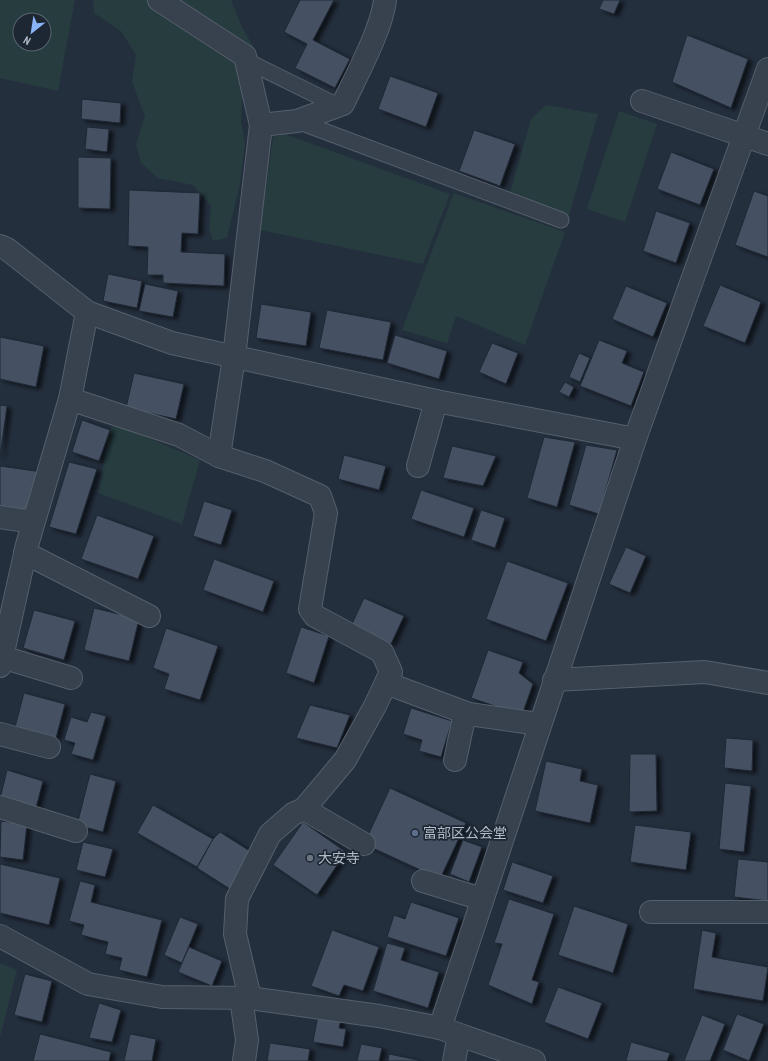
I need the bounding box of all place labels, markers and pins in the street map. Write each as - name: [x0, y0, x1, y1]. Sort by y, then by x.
- place label: 富部区公会堂: [423, 824, 507, 842]
- marker: 富部区公会堂: [410, 828, 420, 838]
- place label: 大安寺: [318, 849, 360, 867]
- marker: 大安寺: [305, 853, 315, 863]

